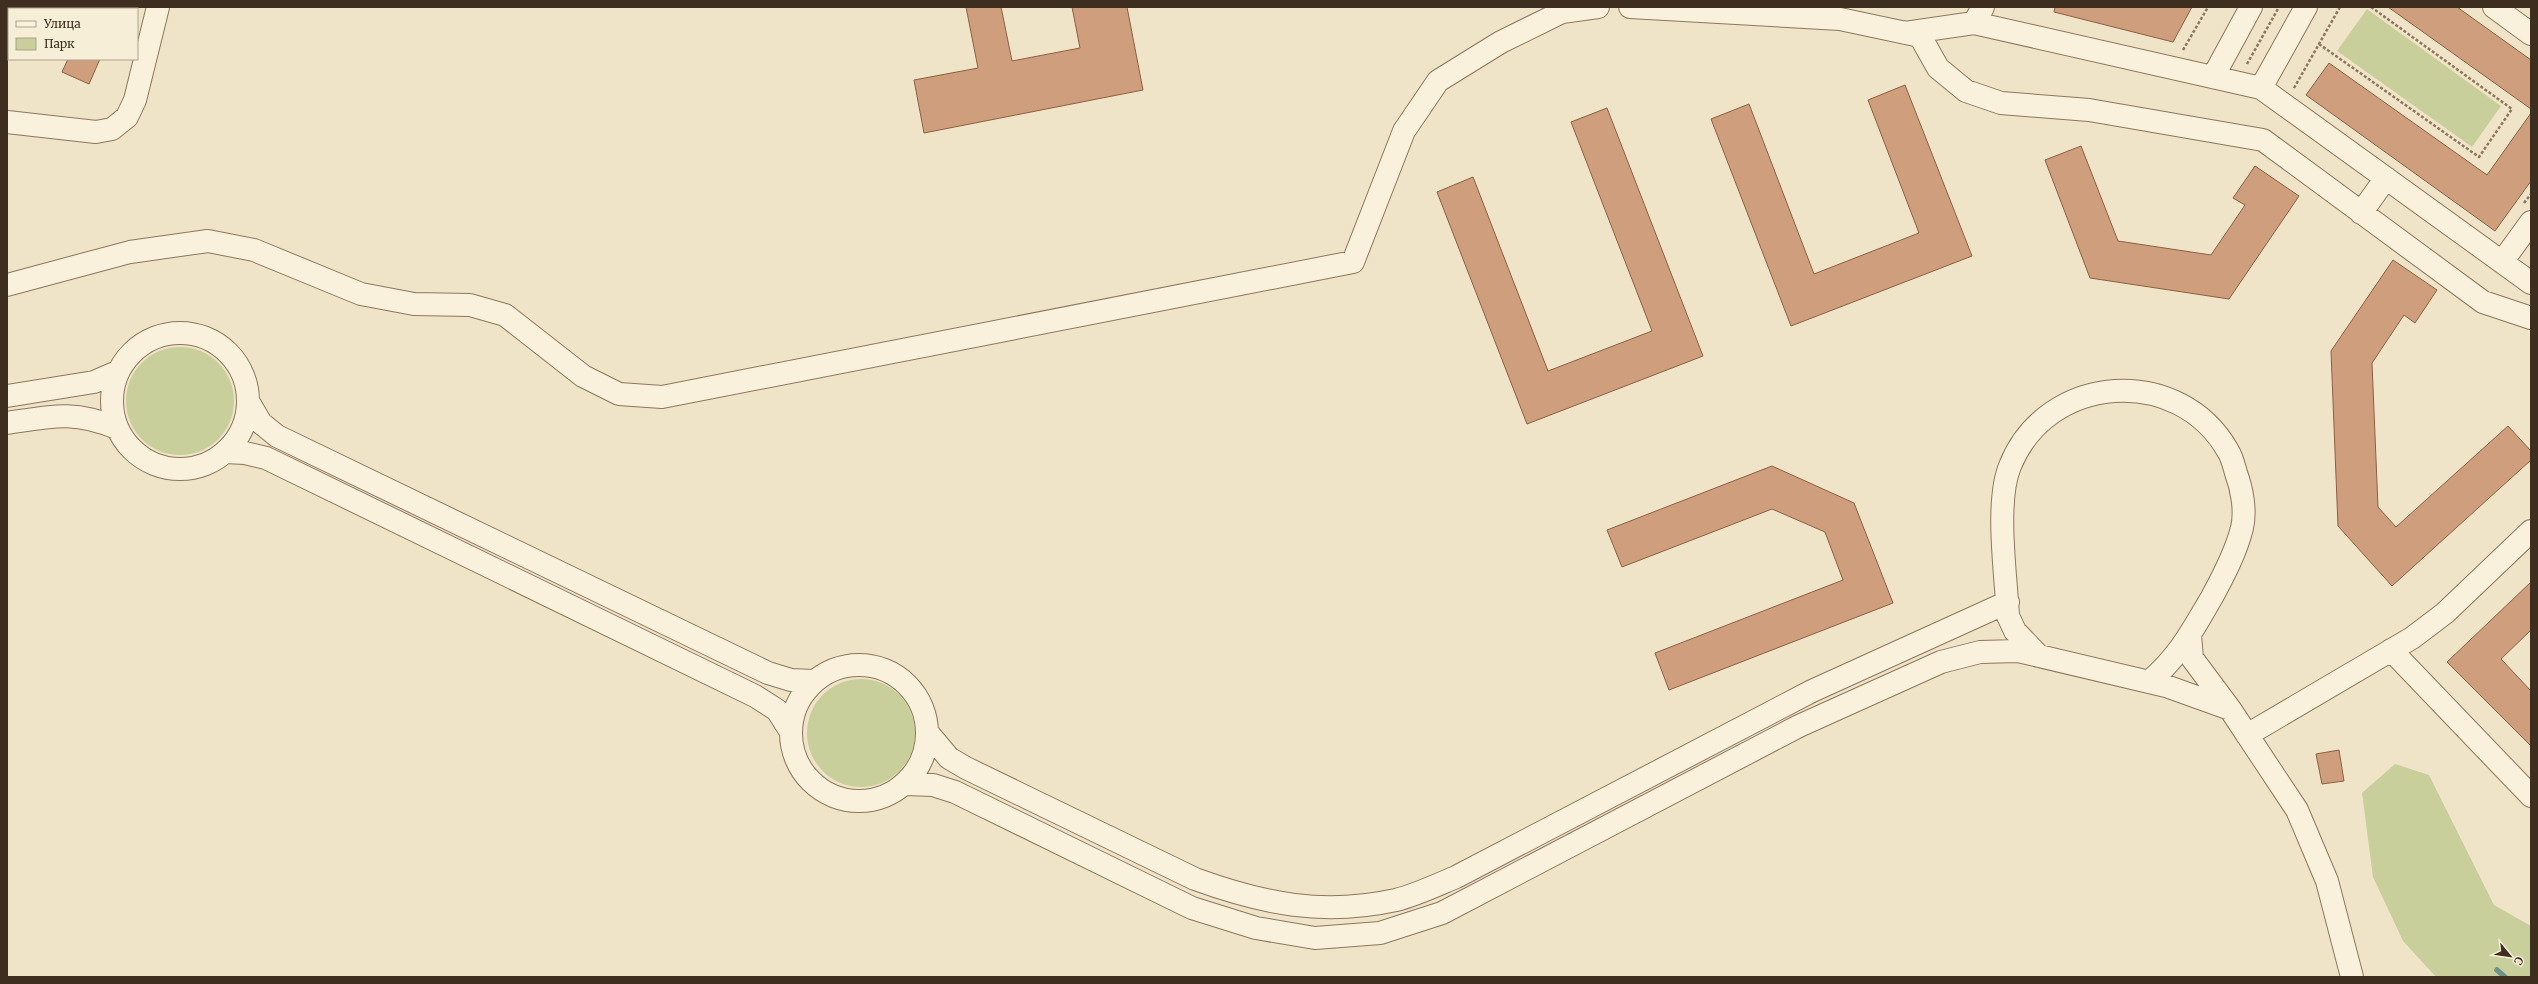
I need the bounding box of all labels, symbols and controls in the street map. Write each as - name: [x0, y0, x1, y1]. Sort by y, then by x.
- legend: [8, 8, 138, 60]
- text: Улица: [43, 16, 81, 31]
- text: Парк: [44, 36, 75, 51]
- north arrow: [2490, 936, 2530, 976]
- text: С: [2511, 954, 2527, 967]

